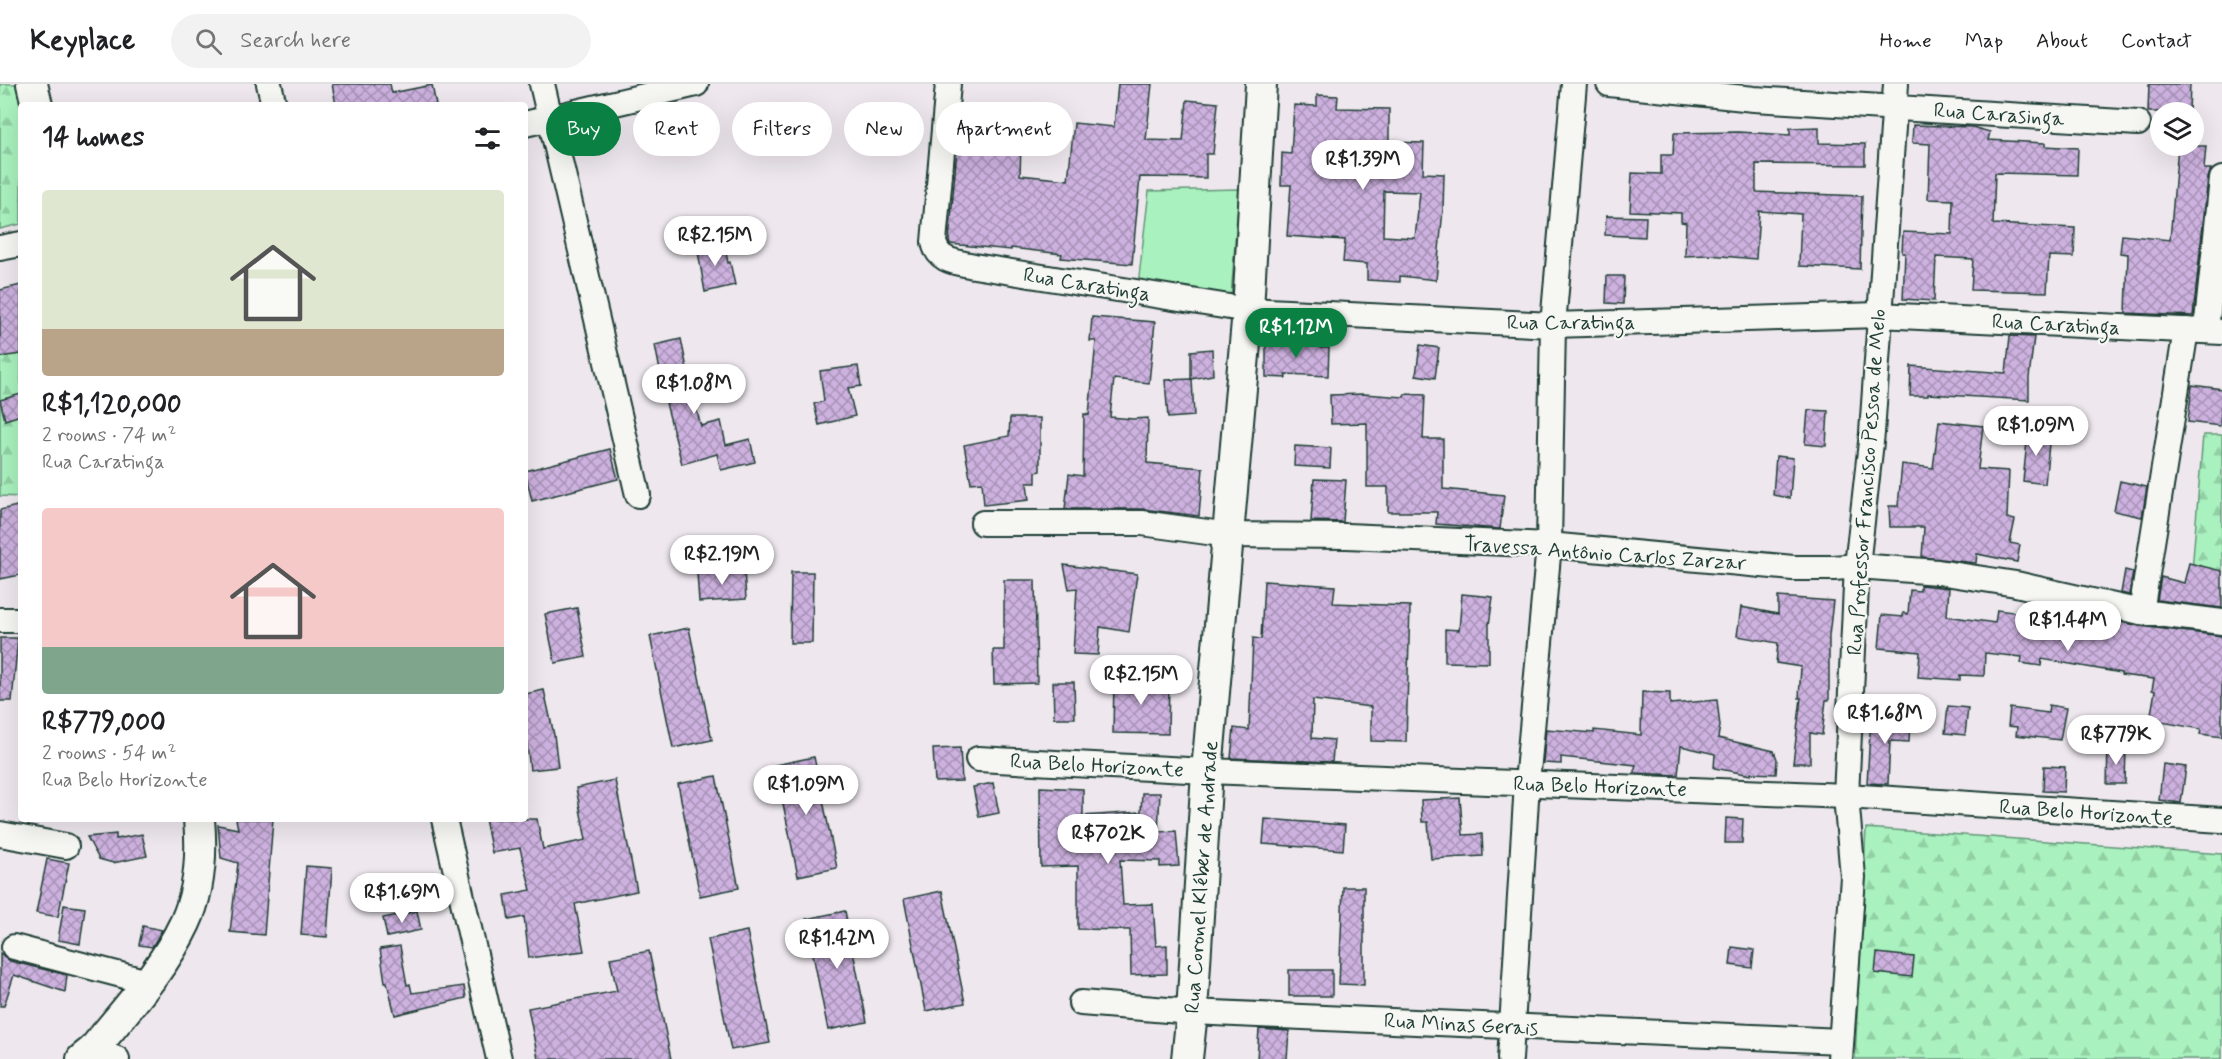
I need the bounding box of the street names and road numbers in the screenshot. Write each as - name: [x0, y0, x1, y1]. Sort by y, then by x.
- street label: Rua Carasinga: [1933, 96, 2066, 136]
- street label: Rua Caratinga: [1021, 261, 1153, 311]
- street label: Rua Professor Francisco Pessoa de Melo: [1841, 308, 1893, 656]
- street label: Rua Caratinga: [1991, 308, 2121, 344]
- street label: Rua Caratinga: [1507, 309, 1635, 339]
- street label: Travessa Antônio Carlos Zarzar: [1463, 530, 1747, 578]
- street label: Rua Coronel Kléber de Andrade: [1178, 740, 1226, 1014]
- street label: Rua Belo Horizonte: [1009, 747, 1184, 785]
- street label: Rua Belo Horizonte: [1513, 770, 1687, 804]
- street label: Rua Belo Horizonte: [1998, 793, 2174, 833]
- street label: Rua Minas Gerais: [1383, 1007, 1539, 1043]

